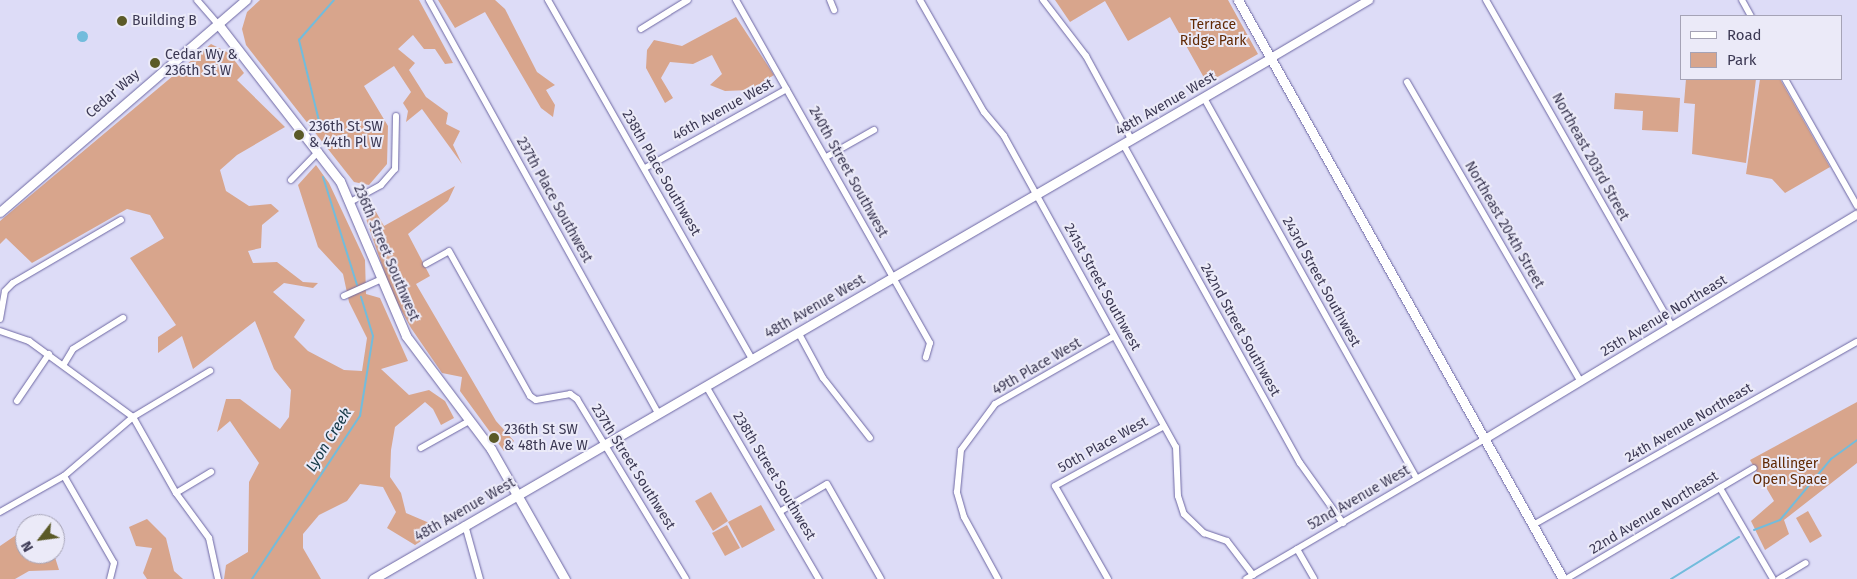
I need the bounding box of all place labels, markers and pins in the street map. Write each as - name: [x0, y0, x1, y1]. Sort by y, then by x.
- place label: Building B: [132, 13, 197, 29]
- marker: Building B: [116, 15, 128, 27]
- place label: Cedar Wy & 236th St W: [165, 47, 238, 80]
- marker: Cedar Wy & 236th St W: [149, 57, 161, 69]
- place label: 236th St SW & 44th Pl W: [309, 119, 383, 152]
- marker: 236th St SW & 44th Pl W: [293, 129, 305, 141]
- place label: 236th St SW & 48th Ave W: [504, 422, 588, 454]
- marker: 236th St SW & 48th Ave W: [488, 432, 500, 444]

